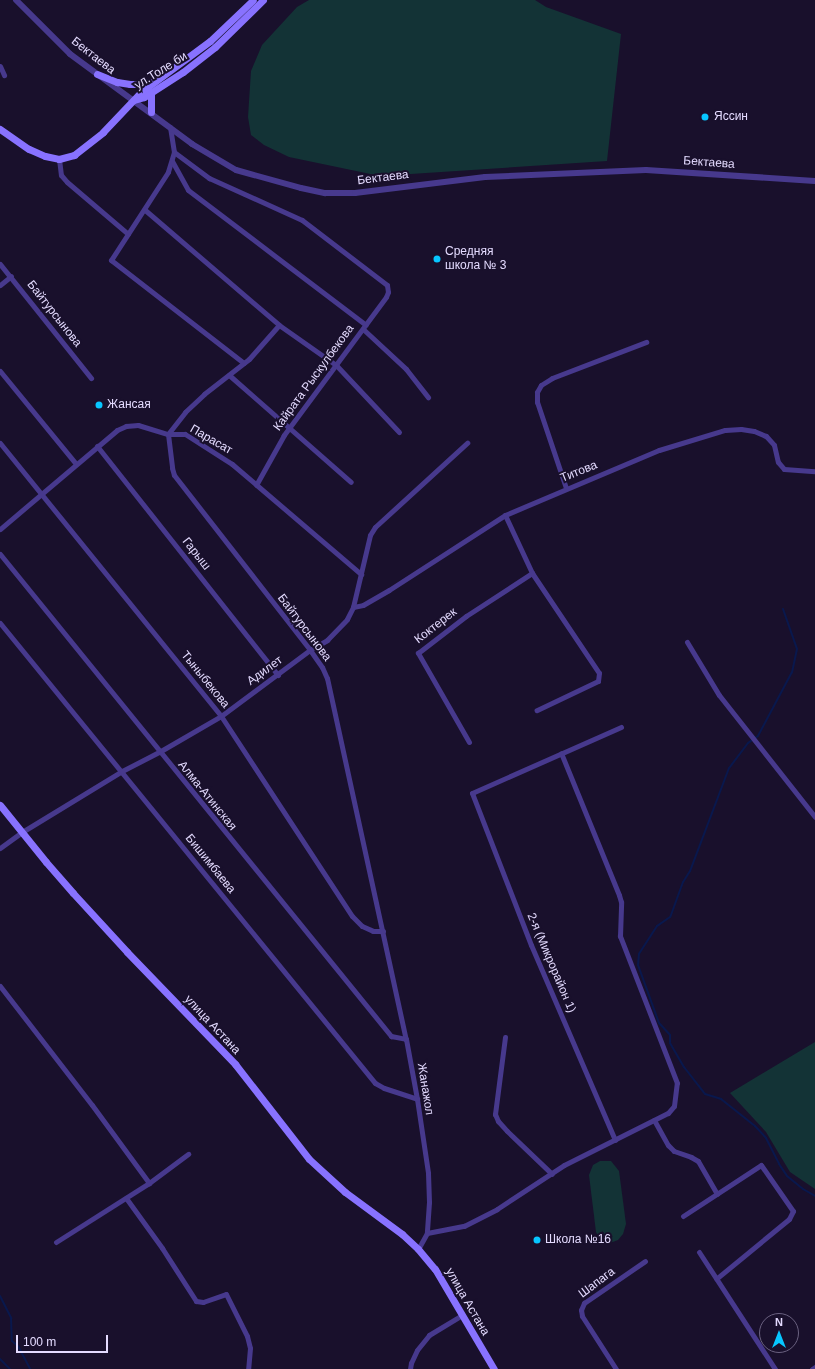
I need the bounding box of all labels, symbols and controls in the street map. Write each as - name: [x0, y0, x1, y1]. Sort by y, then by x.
- street label: Бектаева: [68, 34, 118, 78]
- street label: ул.Толе би: [132, 49, 190, 93]
- place label: Яссин: [714, 110, 748, 124]
- marker: Яссин: [699, 111, 711, 123]
- street label: Бектаева: [683, 154, 735, 172]
- street label: Бектаева: [357, 168, 409, 188]
- place label: Средняя школа № 3: [445, 245, 506, 273]
- marker: Средняя школа № 3: [432, 254, 442, 264]
- street label: Байтурсынова: [24, 278, 84, 350]
- street label: Кайрата Рыскулбекова: [271, 322, 357, 434]
- place label: Жансая: [107, 398, 151, 412]
- marker: Жансая: [94, 400, 104, 410]
- street label: Парасат: [187, 422, 235, 458]
- street label: Титова: [558, 458, 600, 486]
- street label: Гарыш: [179, 535, 213, 573]
- street label: Байтурсынова: [274, 592, 334, 664]
- street label: Коктерек: [412, 605, 460, 647]
- street label: Тыныбекова: [178, 649, 232, 711]
- street label: Адилет: [244, 653, 286, 689]
- street label: Алма-Атинская: [175, 758, 239, 834]
- street label: Бишимбаева: [182, 832, 238, 896]
- street label: 2-я (Микрорайон 1): [523, 911, 579, 1015]
- street label: улица Астана: [181, 992, 243, 1058]
- street label: Жанажол: [414, 1062, 436, 1116]
- place label: Школа №16: [545, 1233, 611, 1247]
- marker: Школа №16: [532, 1235, 542, 1245]
- street label: Шапага: [576, 1265, 618, 1301]
- street label: улица Астана: [442, 1266, 492, 1338]
- north arrow: [759, 1313, 799, 1353]
- text: N: [775, 1316, 783, 1328]
- scale bar: [18, 1327, 110, 1353]
- text: 100 m: [23, 1335, 56, 1349]

